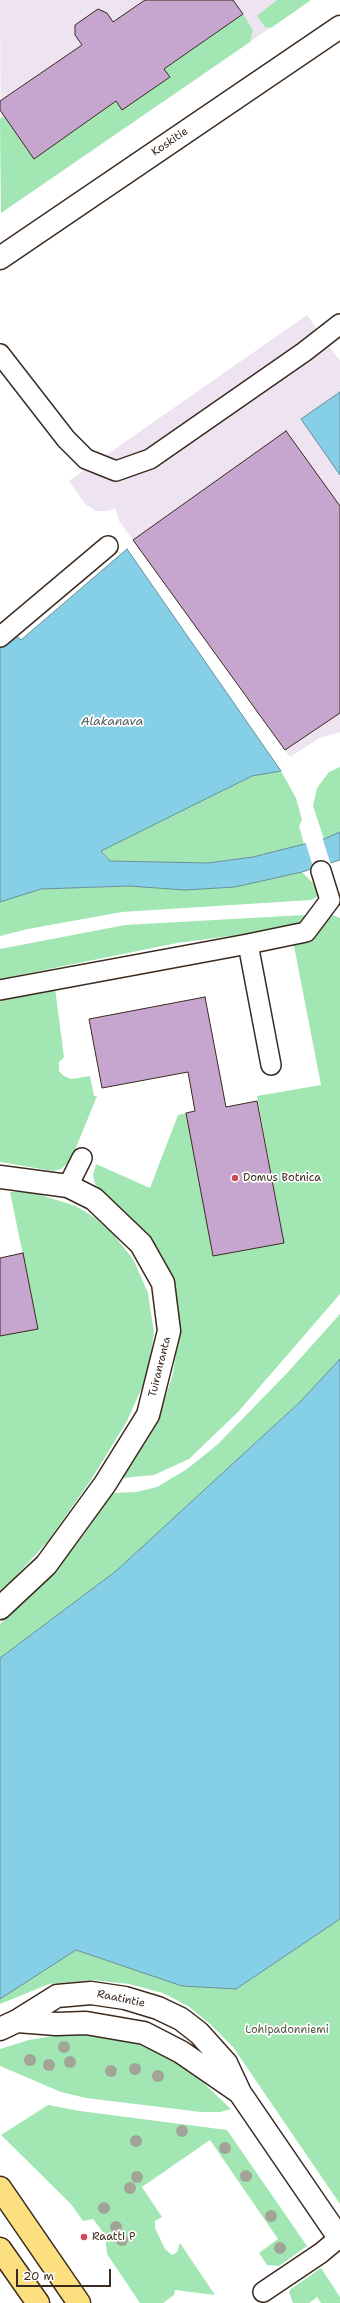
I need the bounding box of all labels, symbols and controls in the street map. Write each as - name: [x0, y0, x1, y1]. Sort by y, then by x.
- street label: Koskitie: [149, 125, 191, 159]
- water label: Alakanava: [81, 715, 143, 729]
- place label: Domus Botnica: [243, 1171, 321, 1185]
- marker: Domus Botnica: [230, 1173, 240, 1183]
- street label: Tuiranranta: [146, 1335, 174, 1399]
- street label: Raatintie: [96, 1987, 146, 2011]
- park label: Lohipadonniemi: [245, 2023, 329, 2037]
- place label: Raatti P: [92, 2230, 135, 2244]
- marker: Raatti P: [79, 2232, 89, 2242]
- scale bar: [18, 2261, 113, 2287]
- text: 20 m: [23, 2268, 54, 2284]

